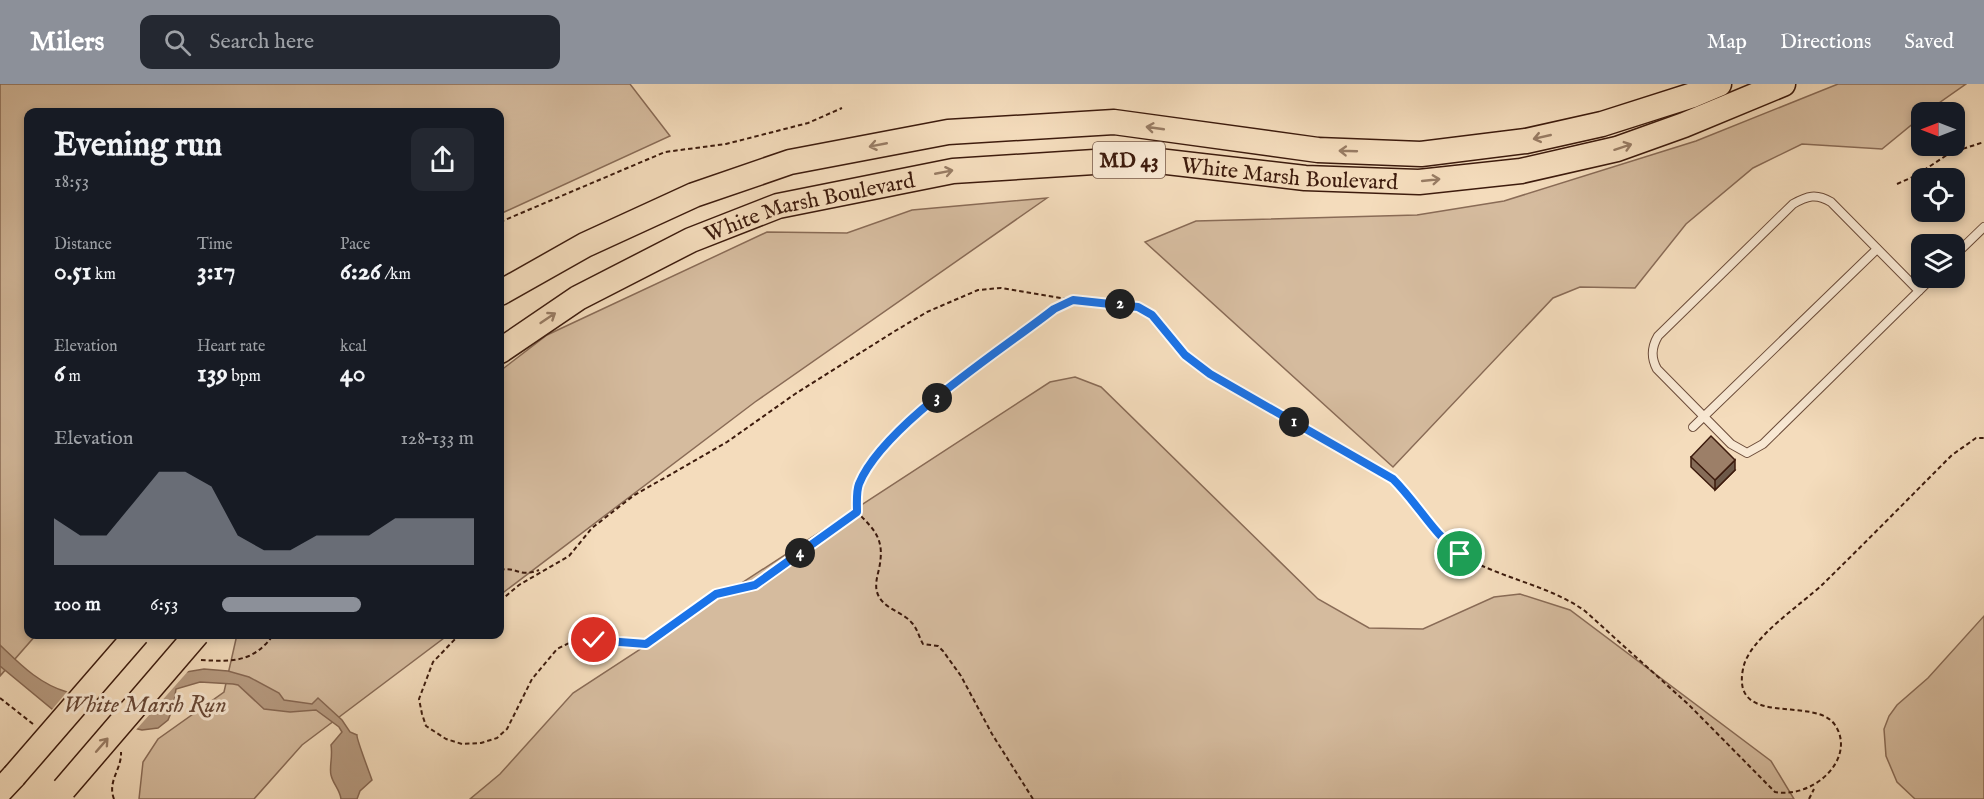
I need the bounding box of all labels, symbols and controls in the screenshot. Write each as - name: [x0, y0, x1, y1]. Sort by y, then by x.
- search box: [140, 15, 560, 69]
- text: Milers: [30, 25, 104, 60]
- icon: search: [161, 26, 194, 59]
- text: Search here: [209, 28, 314, 56]
- text: Map: [1707, 29, 1747, 56]
- text: Directions: [1780, 29, 1871, 56]
- text: Saved: [1904, 29, 1954, 56]
- north arrow: [1911, 102, 1965, 156]
- map controls: [1911, 102, 1965, 288]
- one-way arrow: [1145, 123, 1165, 134]
- text: Evening run: [54, 125, 222, 167]
- button: share: [411, 128, 474, 191]
- one-way arrow: [1533, 132, 1552, 143]
- one-way arrow: [869, 140, 888, 151]
- one-way arrow: [1613, 141, 1632, 152]
- road number: MD 43: [1093, 142, 1165, 178]
- one-way arrow: [1339, 145, 1359, 157]
- street label: White Marsh Boulevard: [1180, 152, 1399, 197]
- one-way arrow: [934, 166, 953, 177]
- street label: White Marsh Boulevard: [701, 167, 918, 249]
- button: locate: [1911, 168, 1965, 222]
- text: 18:53: [54, 169, 89, 194]
- one-way arrow: [1421, 174, 1441, 185]
- button: layers: [1911, 234, 1965, 288]
- text: Distance: [54, 235, 112, 255]
- text: Time: [197, 235, 233, 255]
- text: Pace: [340, 235, 370, 255]
- text: 0.51: [54, 255, 91, 288]
- text: 3:17: [197, 255, 235, 288]
- text: 6:26: [340, 255, 381, 288]
- text: km: [91, 265, 116, 285]
- text: /km: [381, 265, 411, 285]
- pin: 2: [1105, 289, 1135, 319]
- text: 2: [1116, 294, 1124, 314]
- one-way arrow: [539, 312, 556, 324]
- text: Elevation: [54, 337, 117, 357]
- text: Heart rate: [197, 337, 265, 357]
- text: kcal: [340, 337, 367, 357]
- text: 6: [54, 357, 65, 390]
- text: 139: [197, 357, 228, 390]
- text: 40: [340, 357, 366, 390]
- text: m: [65, 367, 81, 387]
- text: bpm: [228, 367, 261, 387]
- pin: 3: [922, 383, 952, 413]
- text: 3: [934, 388, 940, 408]
- pin: 1: [1279, 407, 1309, 437]
- text: 1: [1291, 412, 1297, 432]
- text: Elevation: [54, 426, 133, 451]
- text: 128–133 m: [400, 426, 474, 451]
- pin: [1434, 528, 1485, 579]
- icon: arrive: [1443, 537, 1476, 570]
- pin: 4: [785, 538, 815, 568]
- text: 4: [796, 543, 804, 563]
- text: 100 m: [54, 592, 101, 617]
- text: 6:53: [150, 592, 178, 617]
- pin: [568, 614, 619, 665]
- icon: check: [577, 623, 610, 656]
- water label: White Marsh Run: [63, 690, 227, 721]
- one-way arrow: [95, 738, 109, 753]

